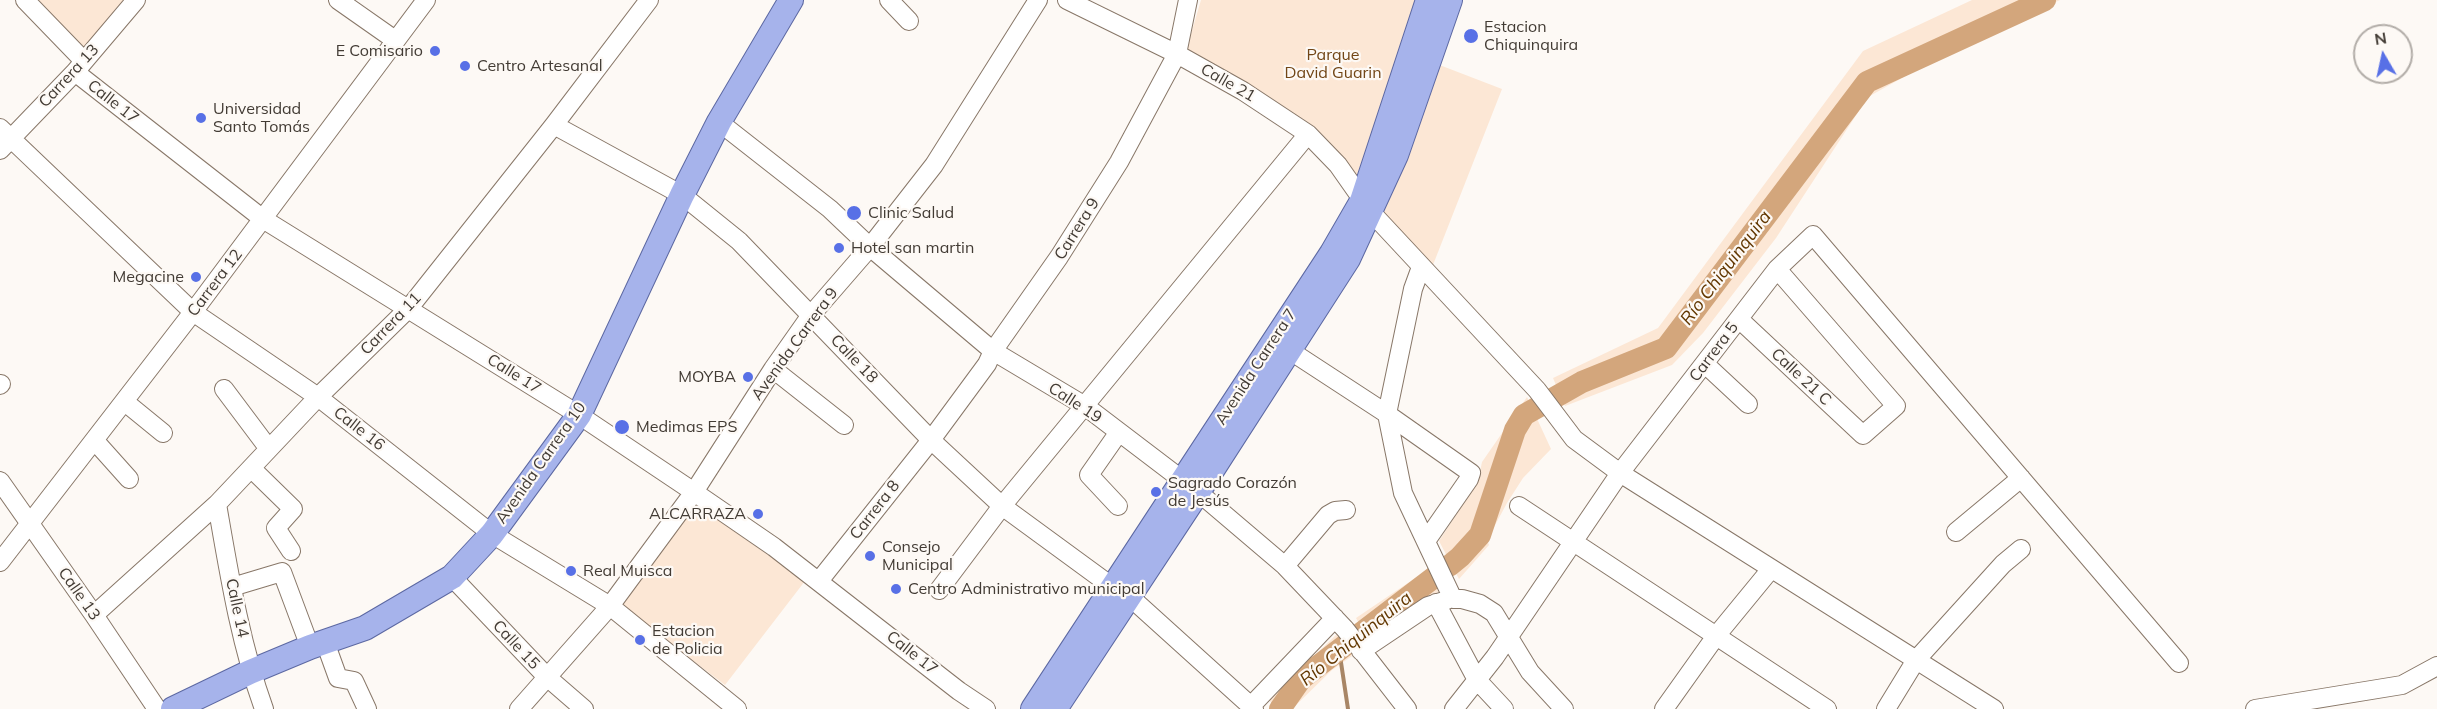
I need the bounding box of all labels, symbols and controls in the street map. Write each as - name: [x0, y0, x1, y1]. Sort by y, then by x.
- place label: Estacion Chiquinquira: [1484, 17, 1578, 55]
- north arrow: [2353, 24, 2413, 84]
- marker: Estacion Chiquinquira: [1462, 27, 1480, 45]
- text: N: [2373, 27, 2388, 49]
- street label: Carrera 13: [35, 40, 103, 112]
- place label: E Comisario: [336, 41, 423, 61]
- marker: E Comisario: [428, 44, 442, 58]
- park label: Parque David Guarin: [1284, 45, 1382, 83]
- place label: Centro Artesanal: [477, 56, 603, 76]
- marker: Centro Artesanal: [458, 59, 472, 73]
- street label: Calle 21: [1197, 60, 1259, 106]
- street label: Calle 17: [83, 76, 143, 128]
- place label: Universidad Santo Tomás: [213, 99, 310, 137]
- marker: Universidad Santo Tomás: [194, 111, 208, 125]
- street label: Carrera 9: [1050, 194, 1104, 264]
- place label: Clinic Salud: [868, 203, 954, 223]
- marker: Clinic Salud: [845, 204, 863, 222]
- water label: Río Chiquinquira: [1676, 207, 1776, 329]
- place label: Hotel san martin: [851, 238, 974, 258]
- marker: Hotel san martin: [832, 241, 846, 255]
- street label: Carrera 12: [184, 246, 246, 320]
- place label: Megacine: [113, 267, 184, 287]
- marker: Megacine: [189, 270, 203, 284]
- street label: Avenida Carrera 9: [748, 284, 842, 404]
- street label: Carrera 11: [357, 289, 425, 359]
- street label: Avenida Carrera 7: [1211, 305, 1301, 429]
- street label: Carrera 5: [1685, 318, 1743, 386]
- street label: Calle 18: [826, 331, 882, 387]
- street label: Calle 21 C: [1767, 344, 1835, 410]
- street label: Calle 17: [483, 350, 545, 398]
- place label: MOYBA: [678, 367, 736, 387]
- marker: MOYBA: [741, 370, 755, 384]
- street label: Calle 19: [1045, 379, 1105, 427]
- street label: Avenida Carrera 10: [492, 398, 590, 528]
- street label: Calle 16: [329, 403, 389, 455]
- place label: Medimas EPS: [636, 417, 737, 437]
- marker: Medimas EPS: [613, 418, 631, 436]
- place label: Sagrado Corazón de Jesús: [1168, 473, 1297, 511]
- street label: Carrera 8: [846, 477, 904, 543]
- marker: Sagrado Corazón de Jesús: [1149, 485, 1163, 499]
- place label: ALCARRAZA: [649, 504, 746, 524]
- marker: ALCARRAZA: [751, 507, 765, 521]
- place label: Consejo Municipal: [882, 537, 953, 575]
- marker: Consejo Municipal: [863, 549, 877, 563]
- place label: Real Muisca: [583, 561, 672, 581]
- street label: Calle 13: [54, 564, 104, 624]
- marker: Real Muisca: [564, 564, 578, 578]
- street label: Calle 14: [221, 577, 253, 639]
- place label: Centro Administrativo municipal: [908, 579, 1144, 599]
- marker: Centro Administrativo municipal: [889, 582, 903, 596]
- water label: Río Chiquinquira: [1296, 587, 1416, 691]
- street label: Calle 15: [489, 617, 543, 673]
- place label: Estacion de Policia: [652, 621, 723, 659]
- street label: Calle 17: [882, 627, 942, 679]
- marker: Estacion de Policia: [633, 633, 647, 647]

